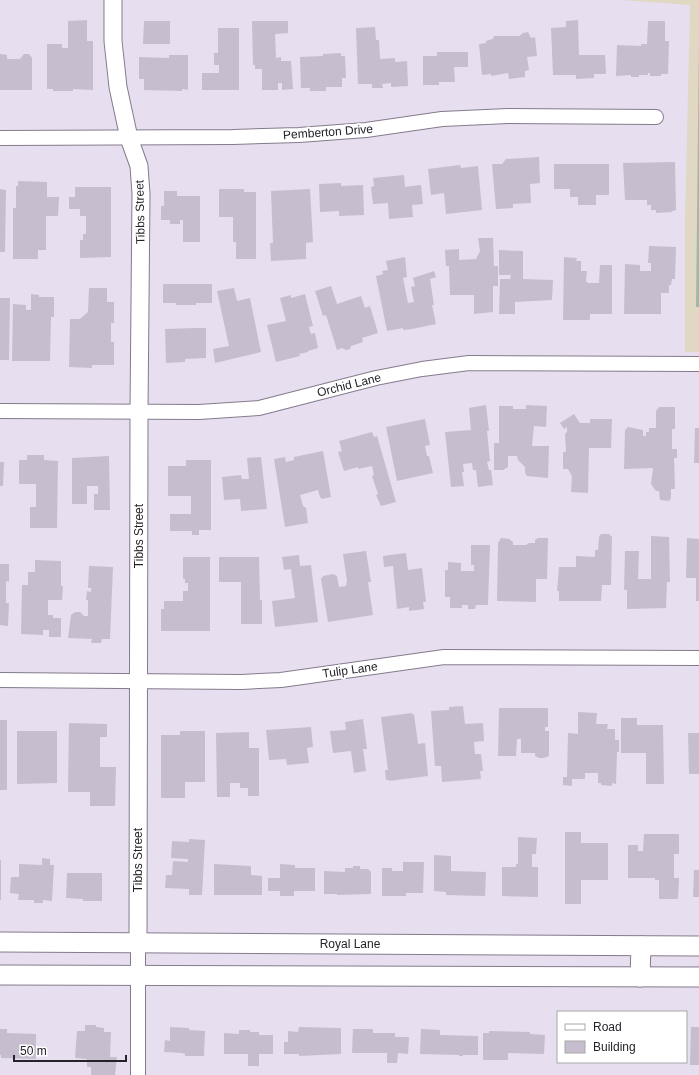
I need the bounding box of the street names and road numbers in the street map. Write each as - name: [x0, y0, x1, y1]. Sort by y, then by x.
- street label: Pemberton Drive: [283, 122, 374, 142]
- street label: Tibbs Street: [132, 179, 148, 244]
- street label: Orchid Lane: [316, 370, 383, 400]
- street label: Tibbs Street: [132, 503, 146, 568]
- street label: Tulip Lane: [321, 659, 379, 681]
- street label: Tibbs Street: [131, 827, 145, 892]
- street label: Royal Lane: [320, 937, 381, 951]

